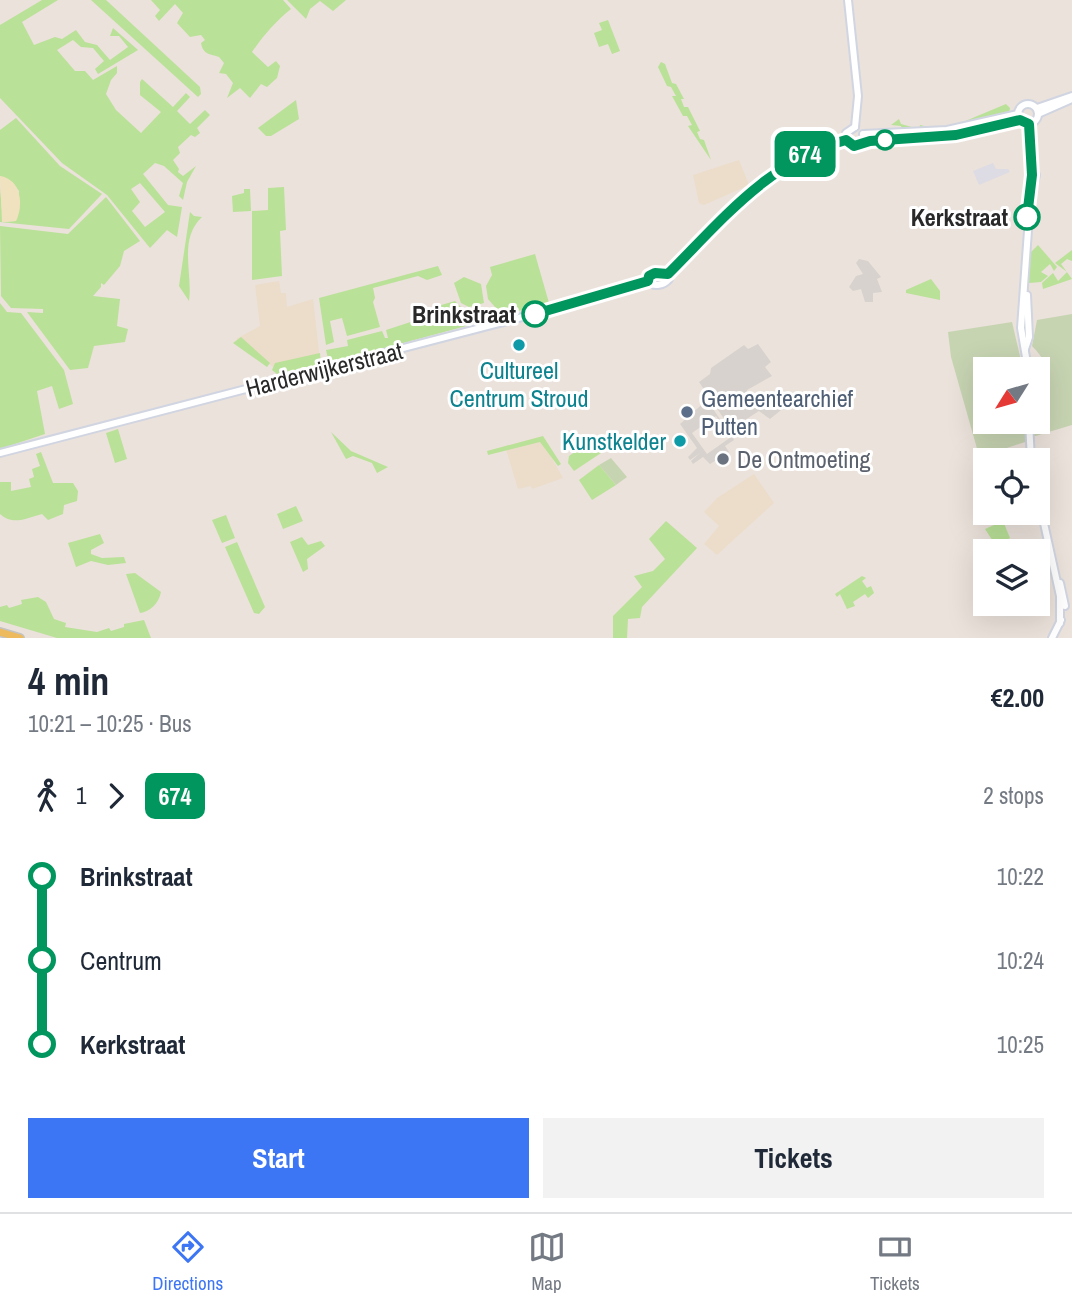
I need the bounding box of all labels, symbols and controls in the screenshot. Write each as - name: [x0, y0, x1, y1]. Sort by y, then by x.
- unlabelled marker: [875, 130, 895, 150]
- line badge: 674: [765, 131, 845, 177]
- text: 674: [789, 138, 821, 170]
- place label: Kerkstraat: [911, 201, 1008, 233]
- marker: Kerkstraat: [1014, 204, 1040, 230]
- place label: Brinkstraat: [412, 298, 516, 330]
- marker: Brinkstraat: [522, 301, 548, 327]
- street label: Harderwijkerstraat: [242, 334, 406, 404]
- marker: Cultureel Centrum Stroud: [511, 337, 527, 353]
- place label: Cultureel Centrum Stroud: [450, 354, 588, 414]
- north arrow: [973, 357, 1050, 434]
- map controls: [973, 357, 1050, 616]
- place label: Gemeentearchief Putten: [701, 382, 854, 442]
- marker: Gemeentearchief Putten: [679, 404, 695, 420]
- place label: Kunstkelder: [562, 425, 666, 457]
- marker: Kunstkelder: [672, 433, 688, 449]
- place label: De Ontmoeting: [737, 443, 871, 475]
- button: locate: [973, 448, 1050, 525]
- marker: De Ontmoeting: [715, 451, 731, 467]
- button: layers: [973, 539, 1050, 616]
- text: 4 min: [28, 656, 109, 707]
- text: €2.00: [991, 680, 1044, 715]
- text: 10:21 – 10:25 · Bus: [28, 708, 192, 739]
- icon: walk: [28, 777, 66, 815]
- icon: forward: [97, 777, 135, 815]
- text: 1: [76, 780, 87, 811]
- text: 674: [159, 780, 191, 812]
- text: 2 stops: [983, 780, 1044, 811]
- text: Brinkstraat: [80, 859, 193, 894]
- text: 10:22: [997, 861, 1044, 892]
- text: Centrum: [80, 943, 162, 978]
- text: 10:24: [997, 945, 1044, 976]
- text: Kerkstraat: [80, 1027, 185, 1062]
- text: 10:25: [997, 1029, 1044, 1060]
- button: Start: [28, 1118, 529, 1198]
- button: Tickets: [543, 1118, 1044, 1198]
- tab: Directions: [152, 1228, 223, 1296]
- tab: Map: [528, 1228, 566, 1296]
- tab: Tickets: [870, 1228, 920, 1296]

